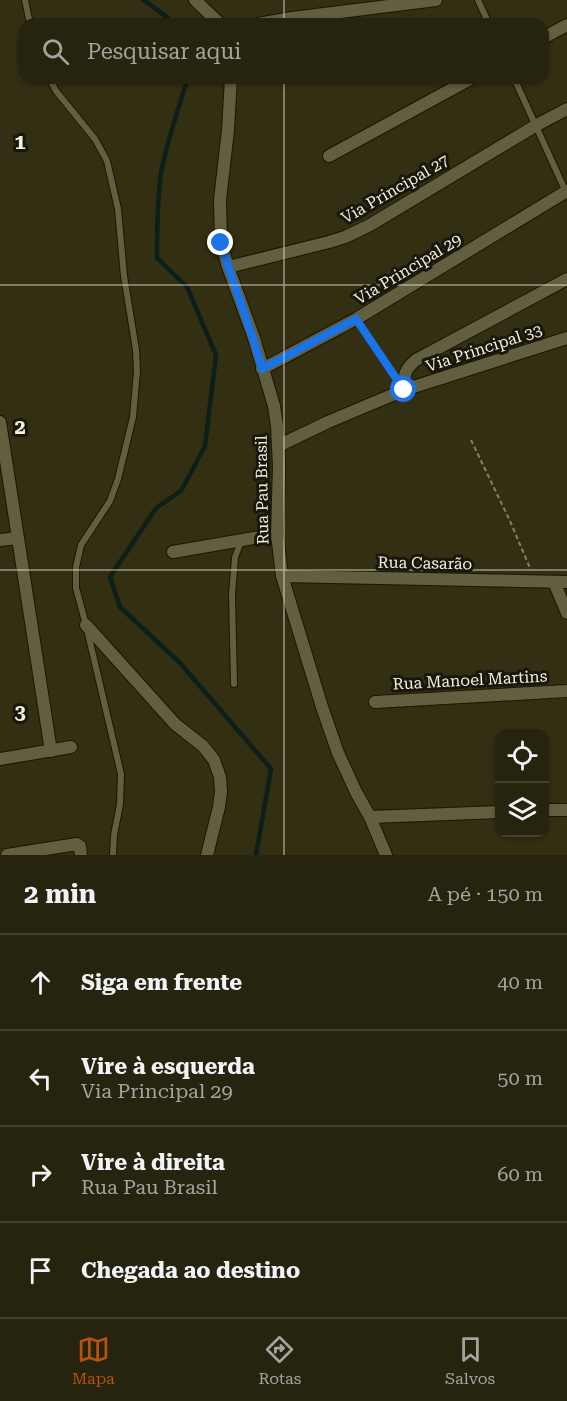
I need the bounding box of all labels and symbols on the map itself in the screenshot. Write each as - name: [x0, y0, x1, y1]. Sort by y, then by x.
- text: 1: [14, 130, 26, 154]
- street label: Via Principal 27: [338, 150, 452, 228]
- route end: [207, 229, 233, 255]
- street label: Via Principal 29: [351, 230, 465, 308]
- street label: Via Principal 33: [423, 320, 545, 376]
- route start: [390, 376, 416, 402]
- text: 2: [14, 415, 26, 439]
- street label: Rua Pau Brasil: [252, 435, 272, 545]
- street label: Rua Casarão: [378, 553, 473, 573]
- street label: Rua Manoel Martins: [392, 666, 548, 694]
- text: 3: [14, 700, 26, 724]

